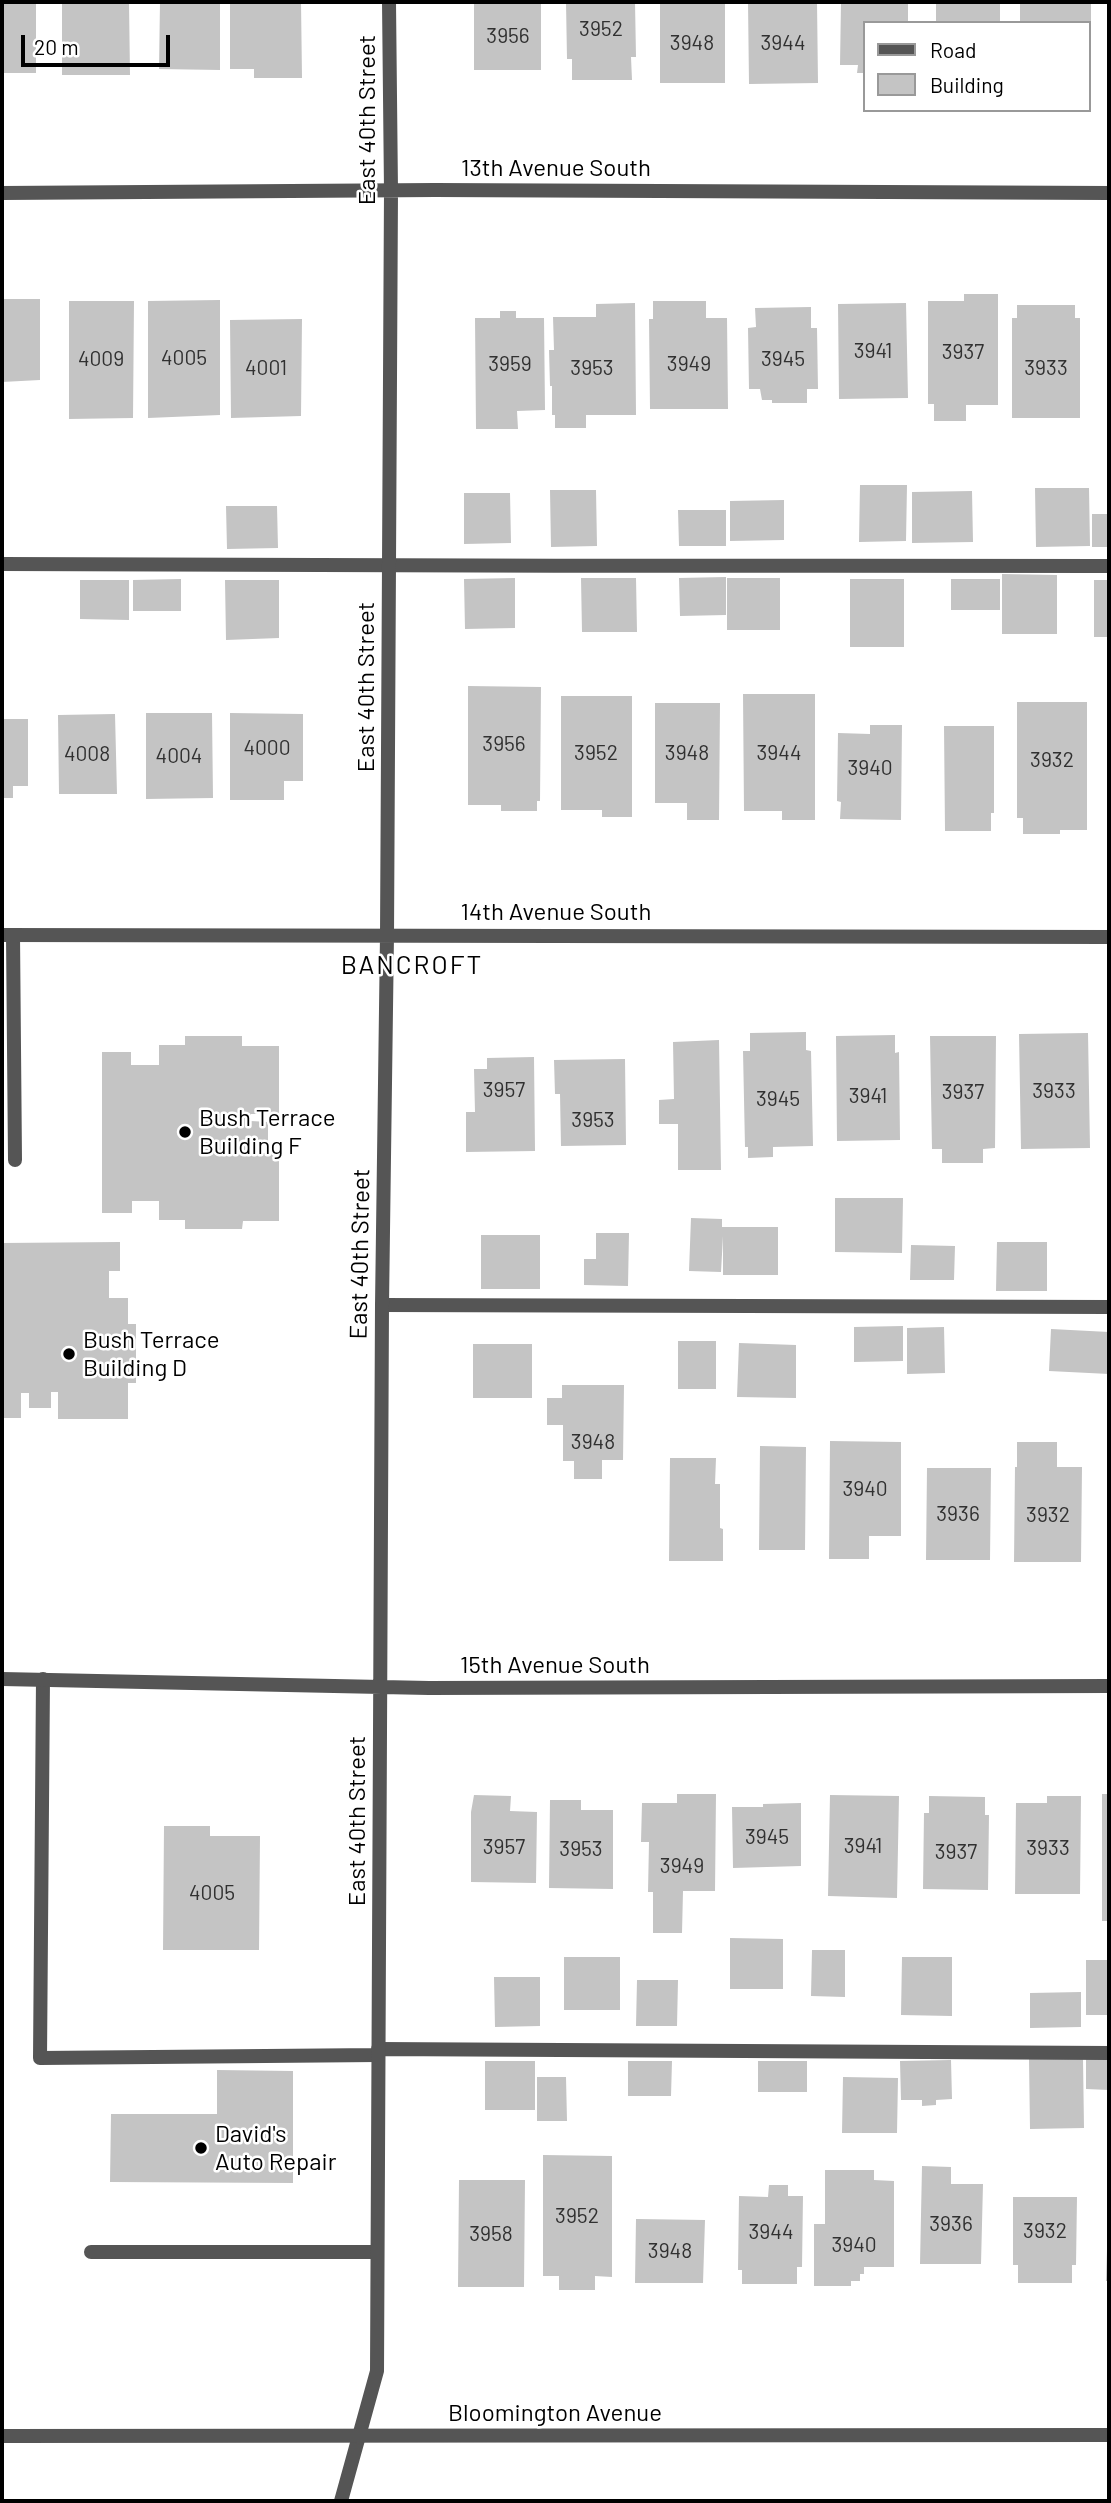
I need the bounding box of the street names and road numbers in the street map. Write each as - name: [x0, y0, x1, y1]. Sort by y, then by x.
- street label: East 40th Street: [353, 35, 381, 205]
- street label: 13th Avenue South: [461, 154, 651, 182]
- street label: East 40th Street: [352, 602, 380, 772]
- street label: 14th Avenue South: [461, 898, 651, 926]
- street label: East 40th Street: [344, 1168, 376, 1340]
- street label: 15th Avenue South: [460, 1651, 650, 1679]
- street label: East 40th Street: [343, 1736, 371, 1906]
- street label: Bloomington Avenue: [448, 2399, 662, 2427]

